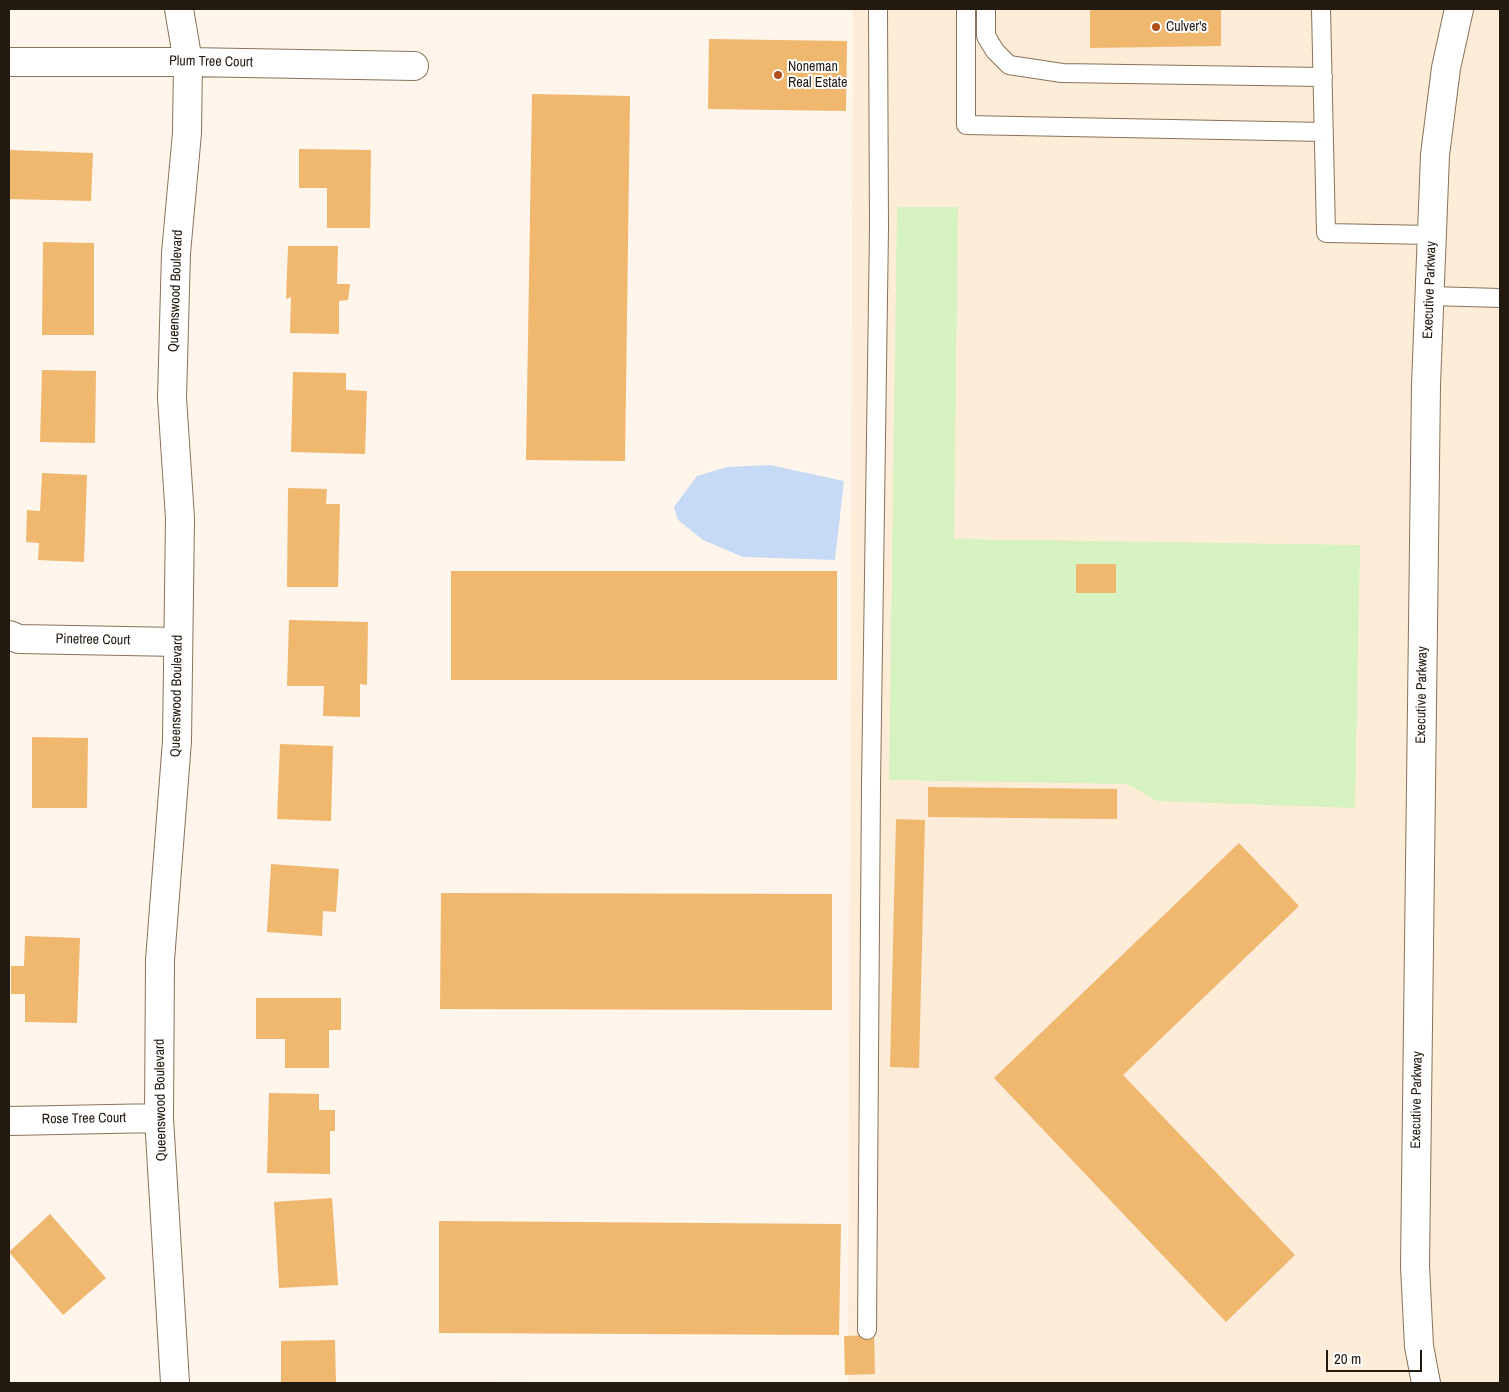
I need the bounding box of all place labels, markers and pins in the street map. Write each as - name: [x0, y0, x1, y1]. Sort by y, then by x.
- place label: Culver's: [1166, 19, 1207, 35]
- marker: Culver's: [1150, 21, 1162, 33]
- place label: Noneman Real Estate: [788, 59, 847, 92]
- marker: Noneman Real Estate: [772, 69, 784, 81]

